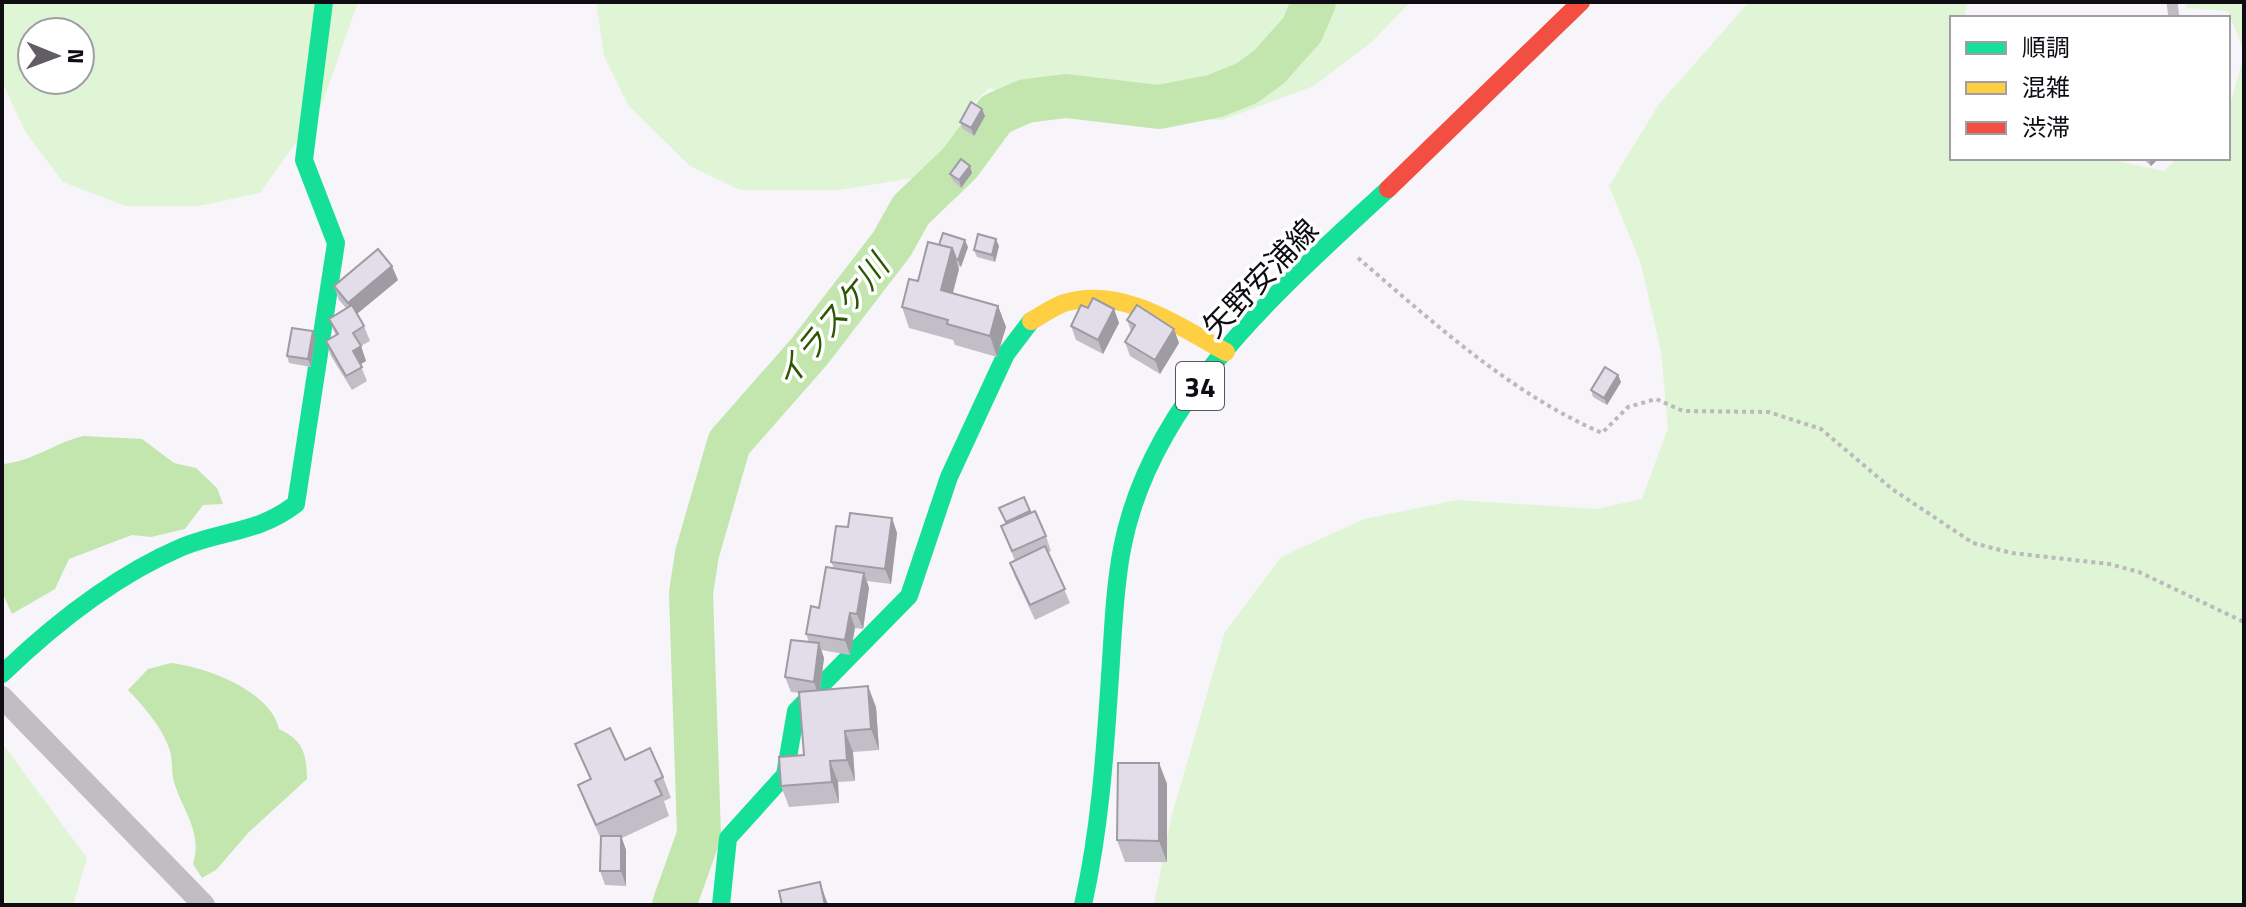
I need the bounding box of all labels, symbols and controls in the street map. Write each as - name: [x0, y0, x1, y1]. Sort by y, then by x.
- north arrow: [16, 16, 96, 96]
- legend: [1950, 16, 2230, 160]
- text: 順調: [2022, 29, 2070, 65]
- text: N: [59, 48, 93, 64]
- text: 混雑: [2022, 69, 2070, 105]
- text: 渋滞: [2022, 109, 2070, 145]
- street label: 矢野安浦線: [1191, 208, 1329, 348]
- water label: イラスケ川: [762, 242, 902, 398]
- road number: 34: [1176, 362, 1224, 410]

